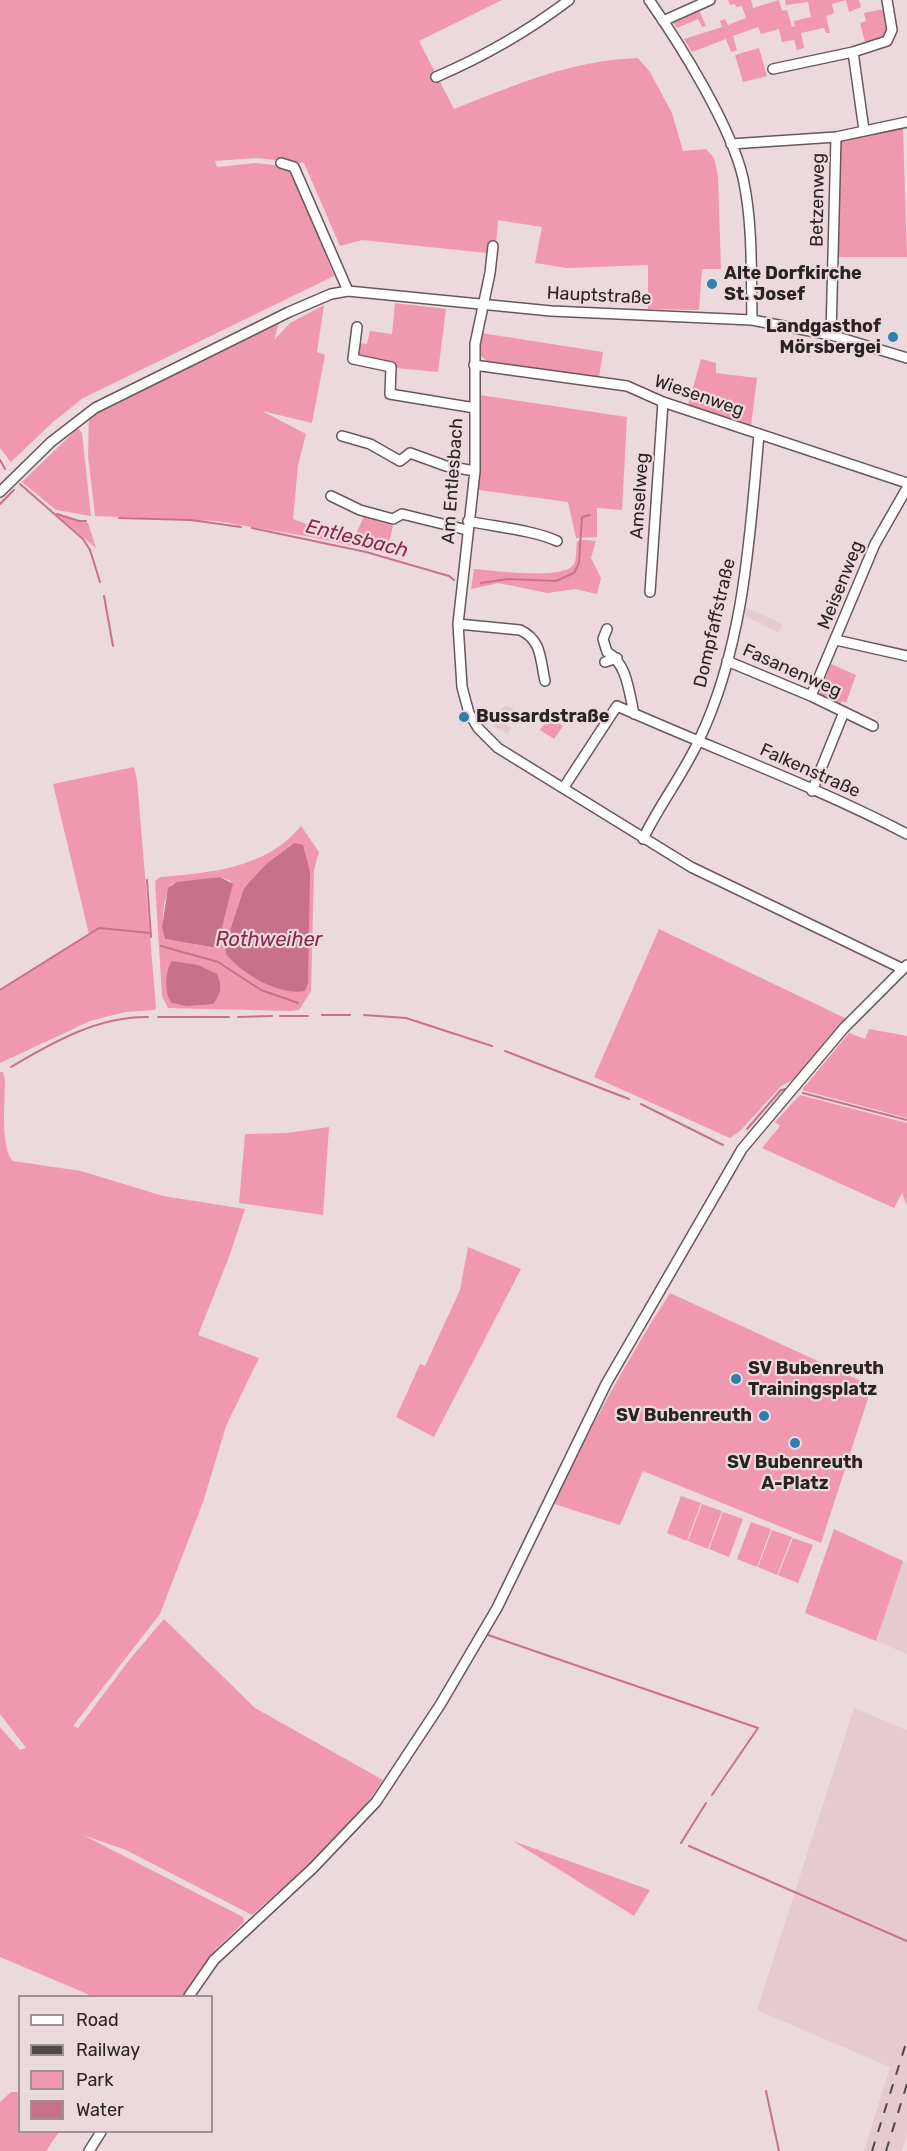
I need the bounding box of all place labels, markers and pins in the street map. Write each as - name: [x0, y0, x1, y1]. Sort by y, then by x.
- place label: Alte Dorfkirche St. Josef: [724, 263, 862, 306]
- marker: Alte Dorfkirche St. Josef: [705, 277, 719, 291]
- place label: Landgasthof Mörsbergei: [766, 316, 881, 358]
- marker: Landgasthof Mörsbergei: [886, 330, 900, 344]
- place label: Bussardstraße: [476, 706, 609, 728]
- marker: Bussardstraße: [457, 710, 471, 724]
- place label: SV Bubenreuth Trainingsplatz: [748, 1358, 884, 1400]
- marker: SV Bubenreuth Trainingsplatz: [729, 1372, 743, 1386]
- place label: SV Bubenreuth: [616, 1405, 752, 1427]
- marker: SV Bubenreuth: [757, 1409, 771, 1423]
- marker: SV Bubenreuth A-Platz: [788, 1436, 802, 1450]
- place label: SV Bubenreuth A-Platz: [727, 1452, 863, 1494]

